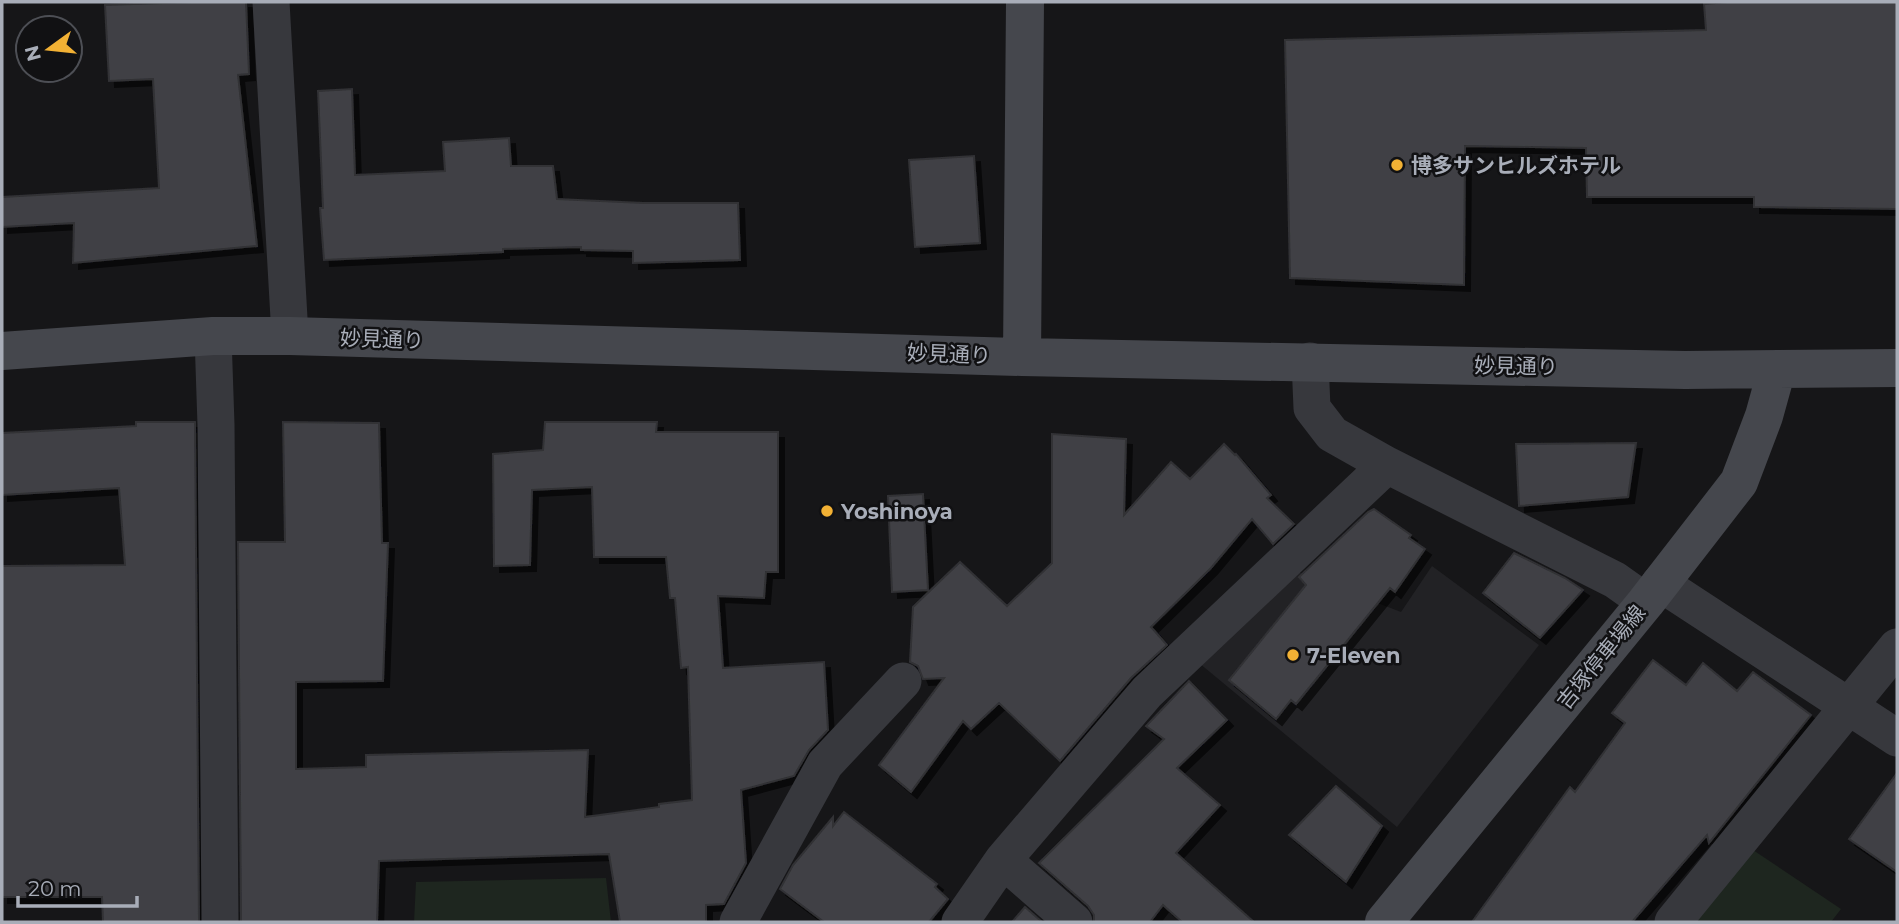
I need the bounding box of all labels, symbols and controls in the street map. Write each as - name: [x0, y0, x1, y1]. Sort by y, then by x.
- north arrow: [14, 14, 84, 84]
- text: N: [20, 43, 46, 64]
- place label: 博多サンヒルズホテル: [1411, 153, 1621, 178]
- marker: 博多サンヒルズホテル: [1389, 157, 1405, 173]
- street label: 妙見通り: [340, 325, 424, 353]
- street label: 妙見通り: [907, 340, 991, 368]
- street label: 妙見通り: [1474, 353, 1558, 379]
- place label: Yoshinoya: [840, 499, 953, 524]
- marker: Yoshinoya: [819, 503, 835, 519]
- street label: 吉塚停車場線: [1552, 600, 1650, 714]
- place label: 7-Eleven: [1307, 643, 1401, 668]
- marker: 7-Eleven: [1285, 647, 1301, 663]
- scale bar: [18, 864, 136, 908]
- text: 20 m: [28, 876, 82, 901]

